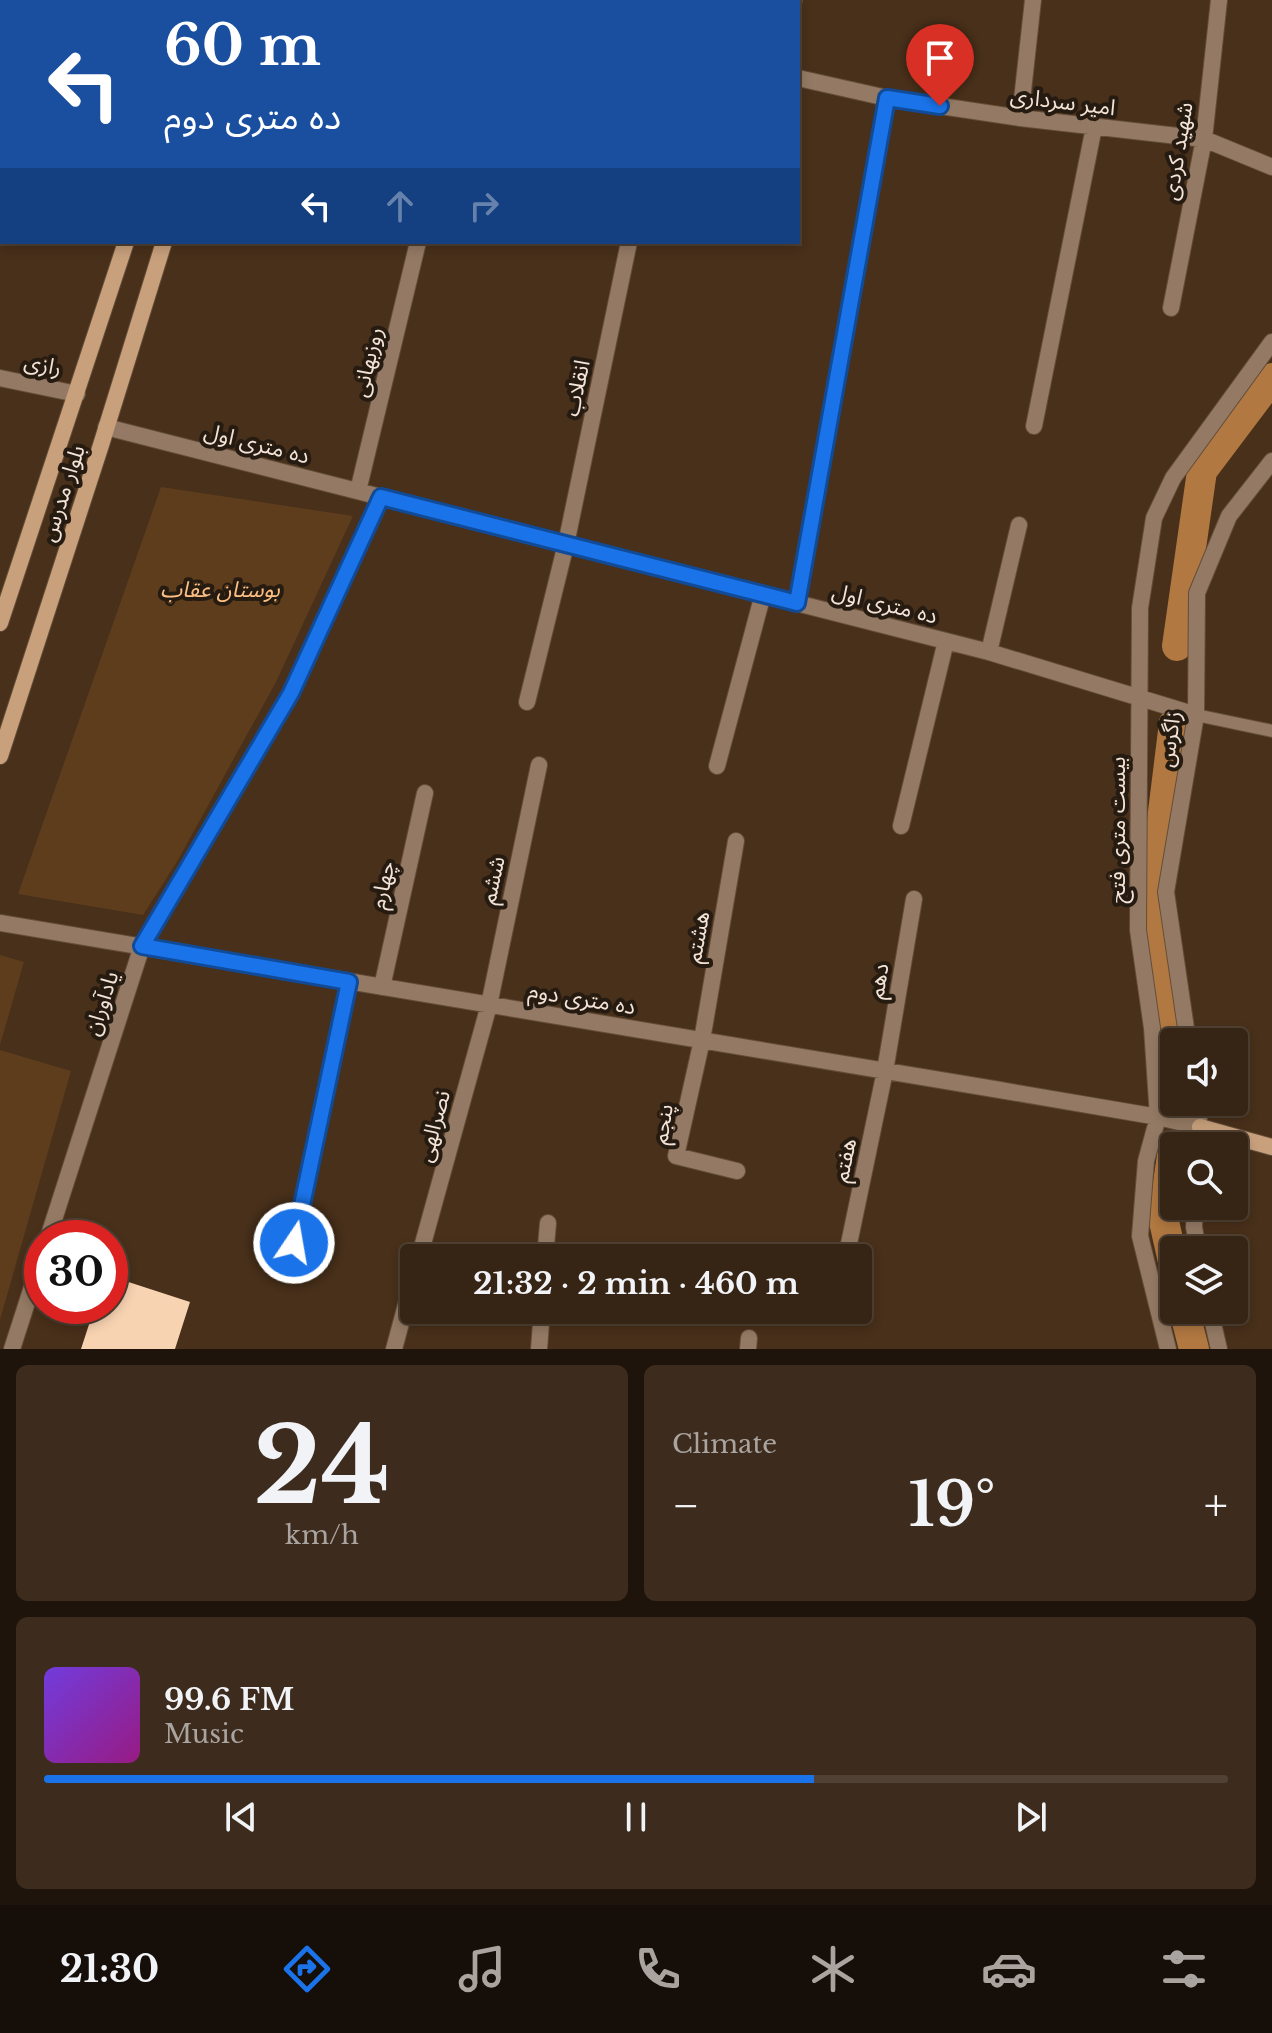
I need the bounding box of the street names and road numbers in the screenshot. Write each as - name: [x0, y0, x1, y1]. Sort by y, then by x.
- street label: امیر سرداری: [1009, 82, 1117, 121]
- street label: شهید کردی: [1156, 100, 1199, 202]
- street label: روزبهانی: [346, 325, 389, 400]
- street label: رازی: [22, 347, 64, 382]
- street label: انقلاب: [557, 357, 596, 419]
- street label: ده متری اول: [201, 417, 312, 470]
- street label: بلوار مدرس: [34, 442, 91, 545]
- street label: ده متری اول: [829, 577, 940, 630]
- street label: زاگرس: [1152, 709, 1187, 769]
- street label: بیست متری فتح: [1104, 756, 1134, 904]
- street label: ششم: [474, 854, 514, 907]
- street label: چهارم: [364, 859, 404, 912]
- street label: هشتم: [680, 909, 718, 966]
- street label: دهم: [862, 961, 898, 1001]
- street label: یادآوران: [78, 967, 125, 1039]
- street label: ده متری دوم: [526, 977, 637, 1023]
- street label: نصرالهی: [411, 1087, 456, 1165]
- street label: پنجم: [646, 1102, 682, 1147]
- street label: هفتم: [827, 1136, 865, 1185]

